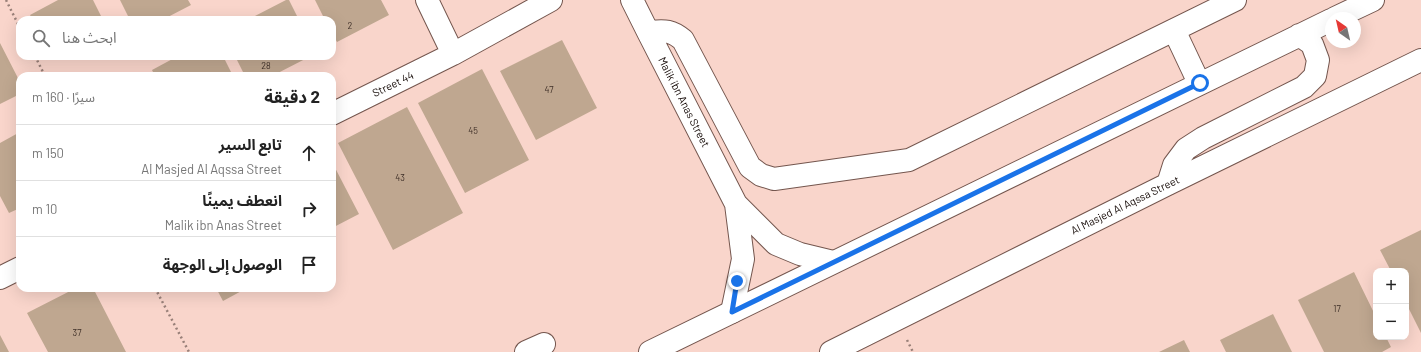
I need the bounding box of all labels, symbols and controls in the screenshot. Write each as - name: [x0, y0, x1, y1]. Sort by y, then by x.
- north arrow: [1325, 12, 1361, 48]
- search box: [16, 16, 336, 60]
- house number: 2: [348, 20, 353, 31]
- icon: search: [30, 27, 52, 49]
- text: ابحث هنا: [62, 28, 117, 46]
- street label: Malik ibn Anas Street: [656, 55, 713, 149]
- house number: 28: [261, 60, 271, 71]
- street label: Street 44: [370, 68, 416, 99]
- route start: [1191, 74, 1209, 92]
- house number: 47: [545, 84, 554, 95]
- text: 2 دقيقة: [264, 86, 320, 106]
- text: سيرًا · 160 m: [32, 89, 95, 105]
- house number: 45: [468, 125, 478, 136]
- text: تابع السير: [219, 135, 282, 153]
- icon: ahead: [298, 142, 320, 164]
- text: 150 m: [32, 145, 64, 161]
- text: Al Masjed Al Aqssa Street: [141, 161, 282, 177]
- house number: 43: [395, 172, 405, 183]
- street label: Al Masjed Al Aqssa Street: [1068, 173, 1181, 236]
- text: انعطف يمينًا: [202, 191, 282, 209]
- icon: right: [298, 198, 320, 220]
- text: 10 m: [32, 201, 57, 217]
- text: Malik ibn Anas Street: [165, 217, 282, 233]
- icon: arrive: [298, 254, 320, 276]
- text: الوصول إلى الوجهة: [163, 255, 282, 273]
- map controls: [1373, 268, 1409, 340]
- button: +: [1373, 268, 1409, 304]
- route end: [728, 272, 746, 290]
- house number: 17: [1333, 303, 1341, 314]
- button: −: [1373, 304, 1409, 340]
- house number: 37: [73, 327, 82, 338]

